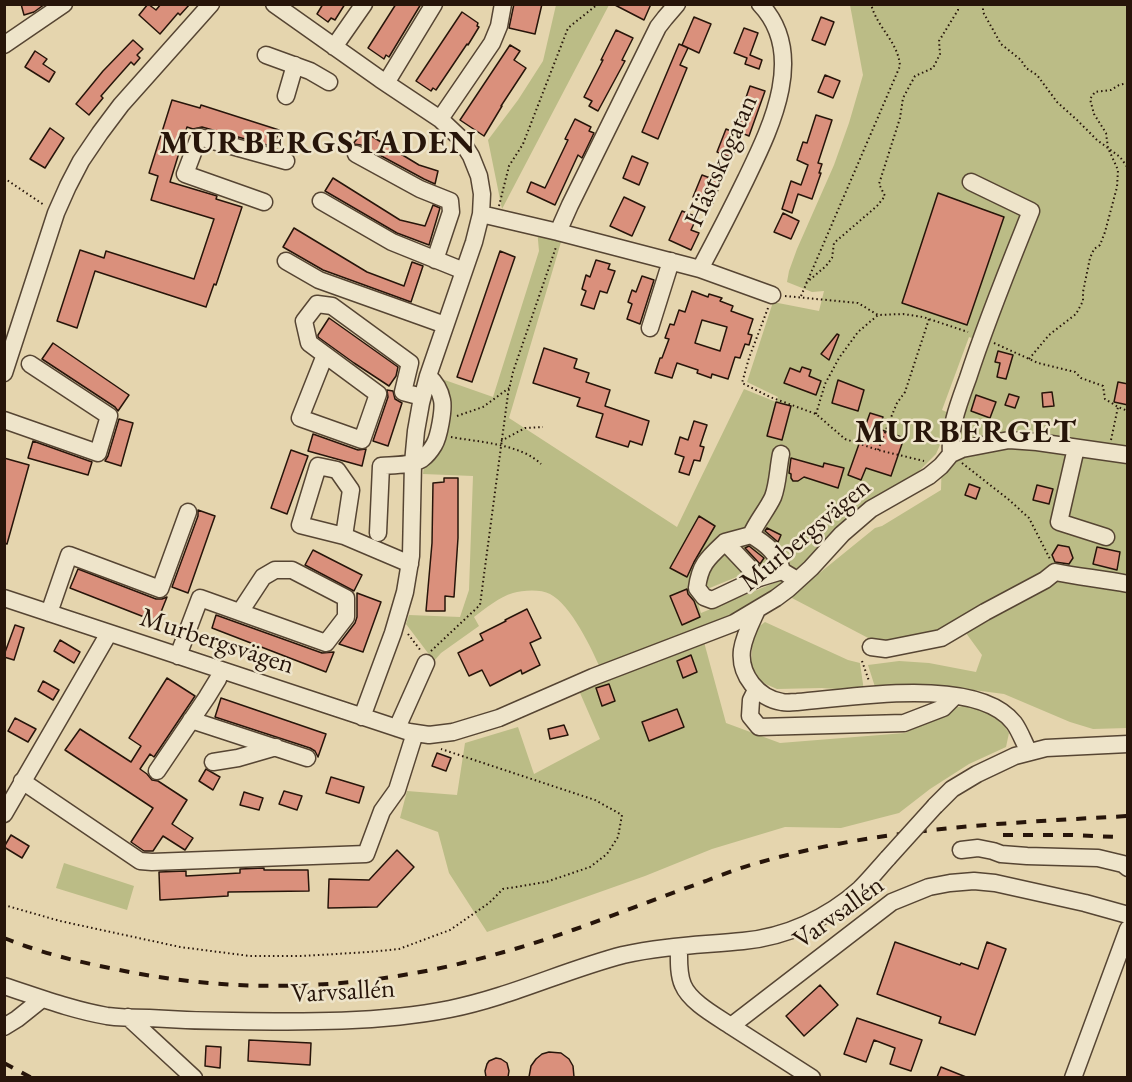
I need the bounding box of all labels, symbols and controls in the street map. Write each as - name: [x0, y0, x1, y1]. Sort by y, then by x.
- street label: Hästskogatan: [679, 90, 765, 232]
- district label: MURBERGSTADEN: [159, 124, 477, 164]
- district label: MURBERGET: [855, 413, 1077, 453]
- street label: Murbergsvägen: [734, 471, 878, 599]
- street label: Murbergsvägen: [136, 602, 298, 682]
- street label: Varvsallén: [787, 869, 891, 957]
- street label: Varvsallén: [290, 973, 396, 1011]

